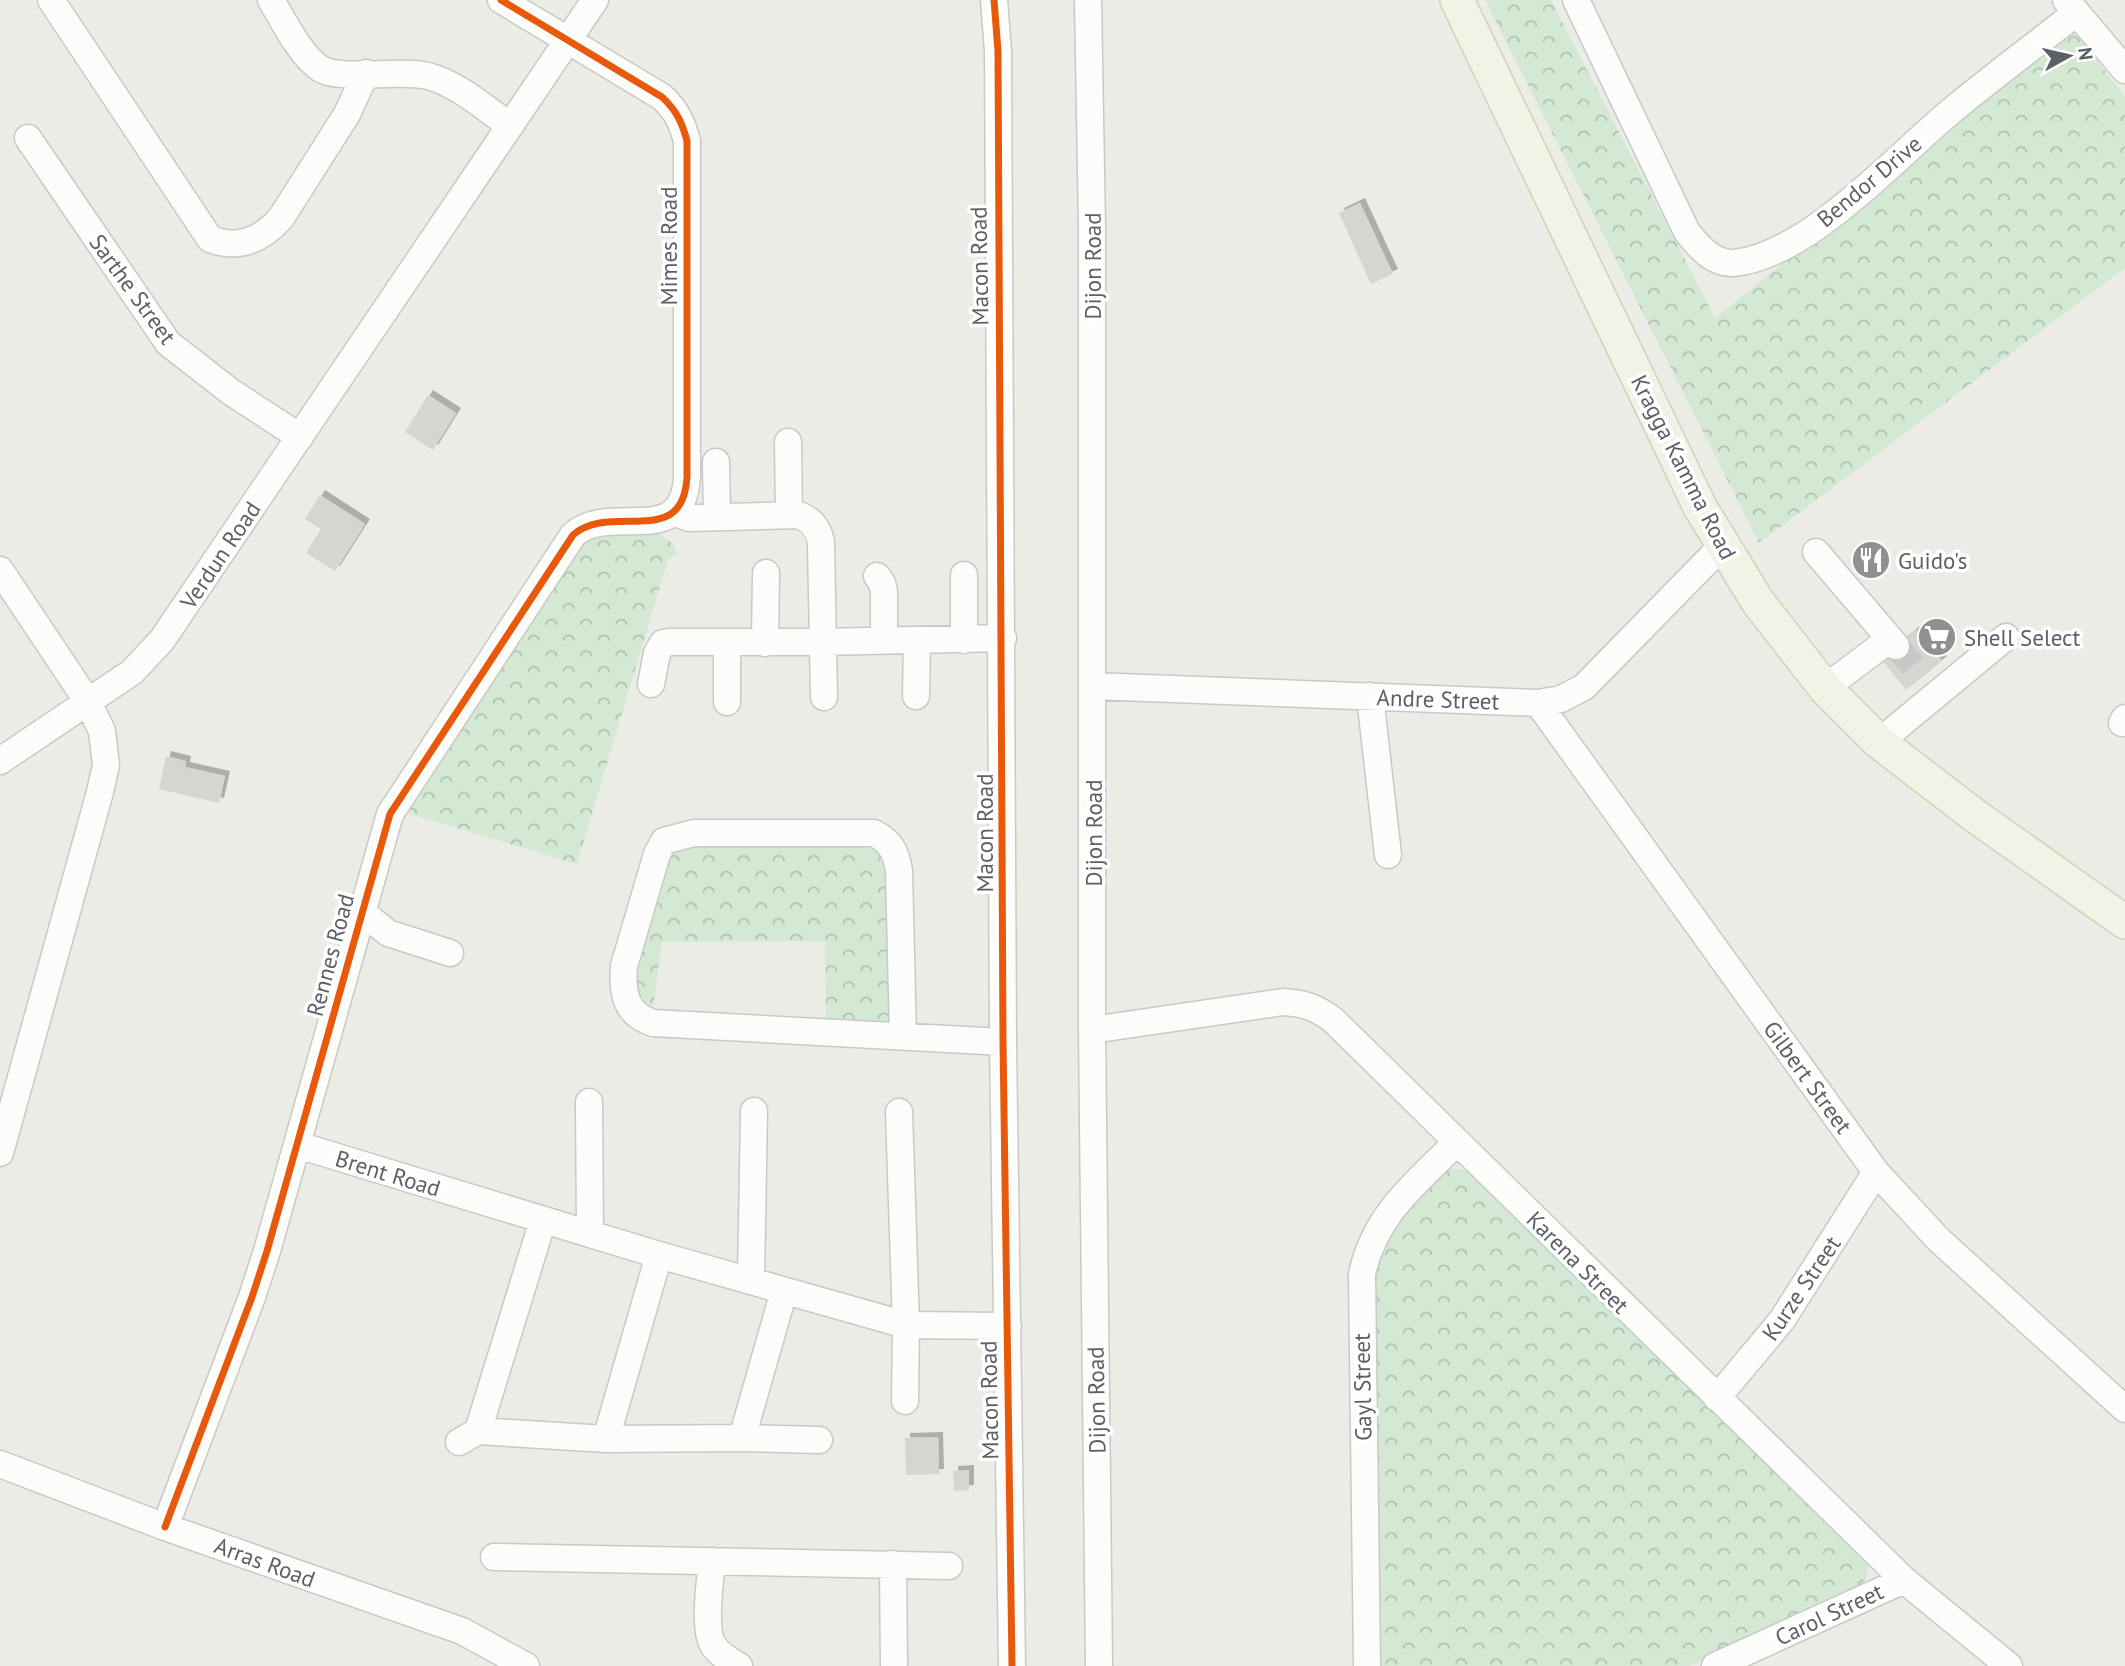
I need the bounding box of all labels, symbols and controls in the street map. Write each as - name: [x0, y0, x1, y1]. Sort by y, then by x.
- north arrow: [2034, 21, 2104, 91]
- text: N: [2073, 46, 2099, 61]
- street label: Bendor Drive: [1811, 129, 1927, 233]
- street label: Mimes Road: [654, 186, 683, 306]
- street label: Macon Road: [963, 206, 995, 326]
- street label: Dijon Road: [1078, 212, 1107, 320]
- street label: Sarthe Street: [83, 228, 183, 350]
- street label: Kragga Kamma Road: [1625, 370, 1743, 564]
- street label: Verdun Road: [173, 496, 267, 615]
- restaurant icon: Guido's: [1850, 539, 1892, 581]
- place label: Guido's: [1898, 546, 1967, 575]
- supermarket icon: Shell Select: [1916, 616, 1958, 658]
- place label: Shell Select: [1964, 623, 2080, 652]
- street label: Andre Street: [1376, 682, 1500, 716]
- street label: Macon Road: [970, 773, 999, 893]
- street label: Dijon Road: [1079, 779, 1108, 887]
- street label: Rennes Road: [300, 891, 360, 1019]
- street label: Gilbert Street: [1757, 1015, 1859, 1139]
- street label: Brent Road: [332, 1143, 444, 1203]
- street label: Karena Street: [1521, 1205, 1635, 1319]
- street label: Kurze Street: [1755, 1230, 1847, 1346]
- street label: Gayl Street: [1347, 1333, 1377, 1441]
- street label: Macon Road: [973, 1340, 1005, 1460]
- street label: Dijon Road: [1081, 1346, 1111, 1454]
- street label: Arras Road: [211, 1530, 319, 1594]
- street label: Carol Street: [1770, 1576, 1888, 1652]

